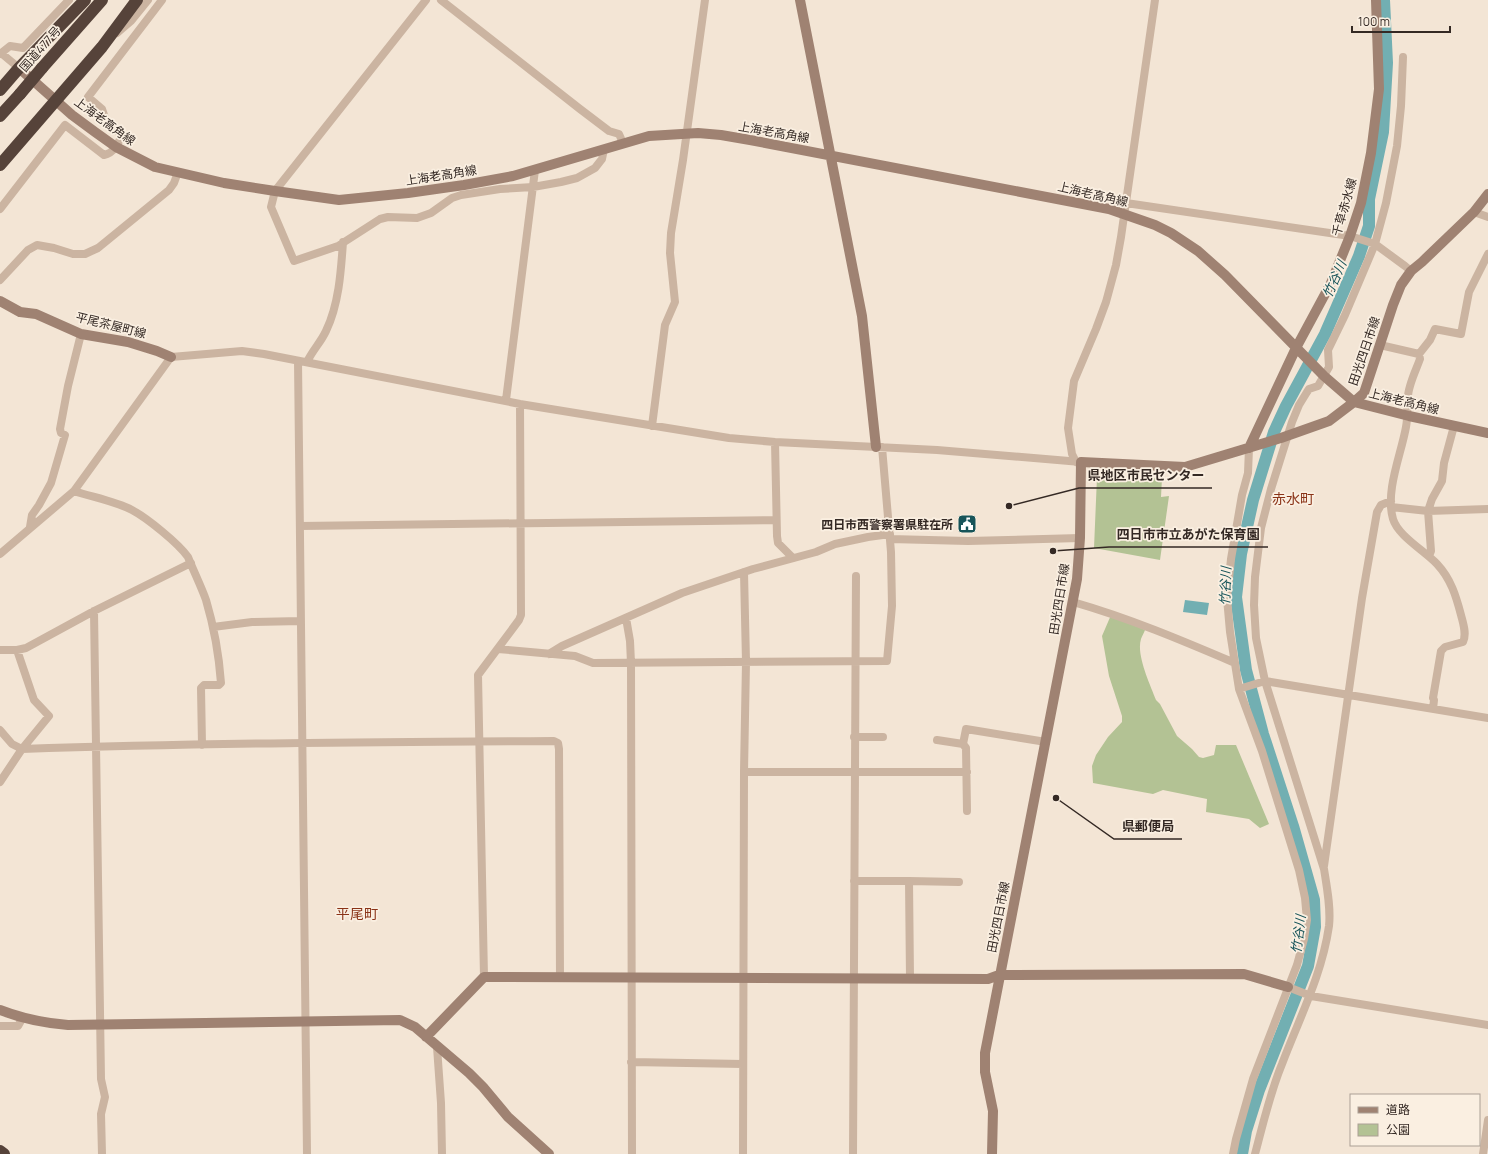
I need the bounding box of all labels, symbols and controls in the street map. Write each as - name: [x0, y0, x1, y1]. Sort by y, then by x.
- scale bar: [1352, 8, 1450, 34]
- text: 100 m: [1358, 13, 1390, 30]
- street label: 国道477号: [15, 22, 65, 76]
- street label: 上海老高角線: [71, 93, 139, 149]
- street label: 上海老高角線: [737, 117, 811, 147]
- street label: 上海老高角線: [404, 161, 478, 189]
- street label: 千草赤水線: [1328, 176, 1360, 238]
- street label: 上海老高角線: [1056, 178, 1130, 210]
- water label: 竹谷川: [1318, 256, 1351, 300]
- street label: 平尾茶屋町線: [74, 308, 148, 342]
- street label: 田光四日市線: [1344, 314, 1384, 388]
- street label: 上海老高角線: [1367, 384, 1441, 418]
- callout: 県地区市民センター: [1079, 463, 1212, 488]
- text: 県地区市民センター: [1087, 466, 1205, 484]
- district label: 赤水町: [1272, 489, 1314, 508]
- public building icon: 四日市西警察署県駐在所: [956, 513, 978, 535]
- place label: 四日市西警察署県駐在所: [821, 516, 953, 533]
- callout: 四日市市立あがた保育園: [1109, 522, 1268, 547]
- text: 四日市市立あがた保育園: [1116, 525, 1260, 543]
- street label: 田光四日市線: [1045, 562, 1073, 636]
- water label: 竹谷川: [1215, 564, 1235, 606]
- callout: 県郵便局: [1114, 814, 1182, 839]
- text: 県郵便局: [1122, 817, 1174, 835]
- street label: 田光四日市線: [983, 880, 1013, 954]
- district label: 平尾町: [336, 904, 378, 923]
- water label: 竹谷川: [1287, 912, 1310, 954]
- legend: [1350, 1094, 1480, 1146]
- text: 道路: [1386, 1101, 1410, 1118]
- text: 公園: [1386, 1121, 1410, 1138]

